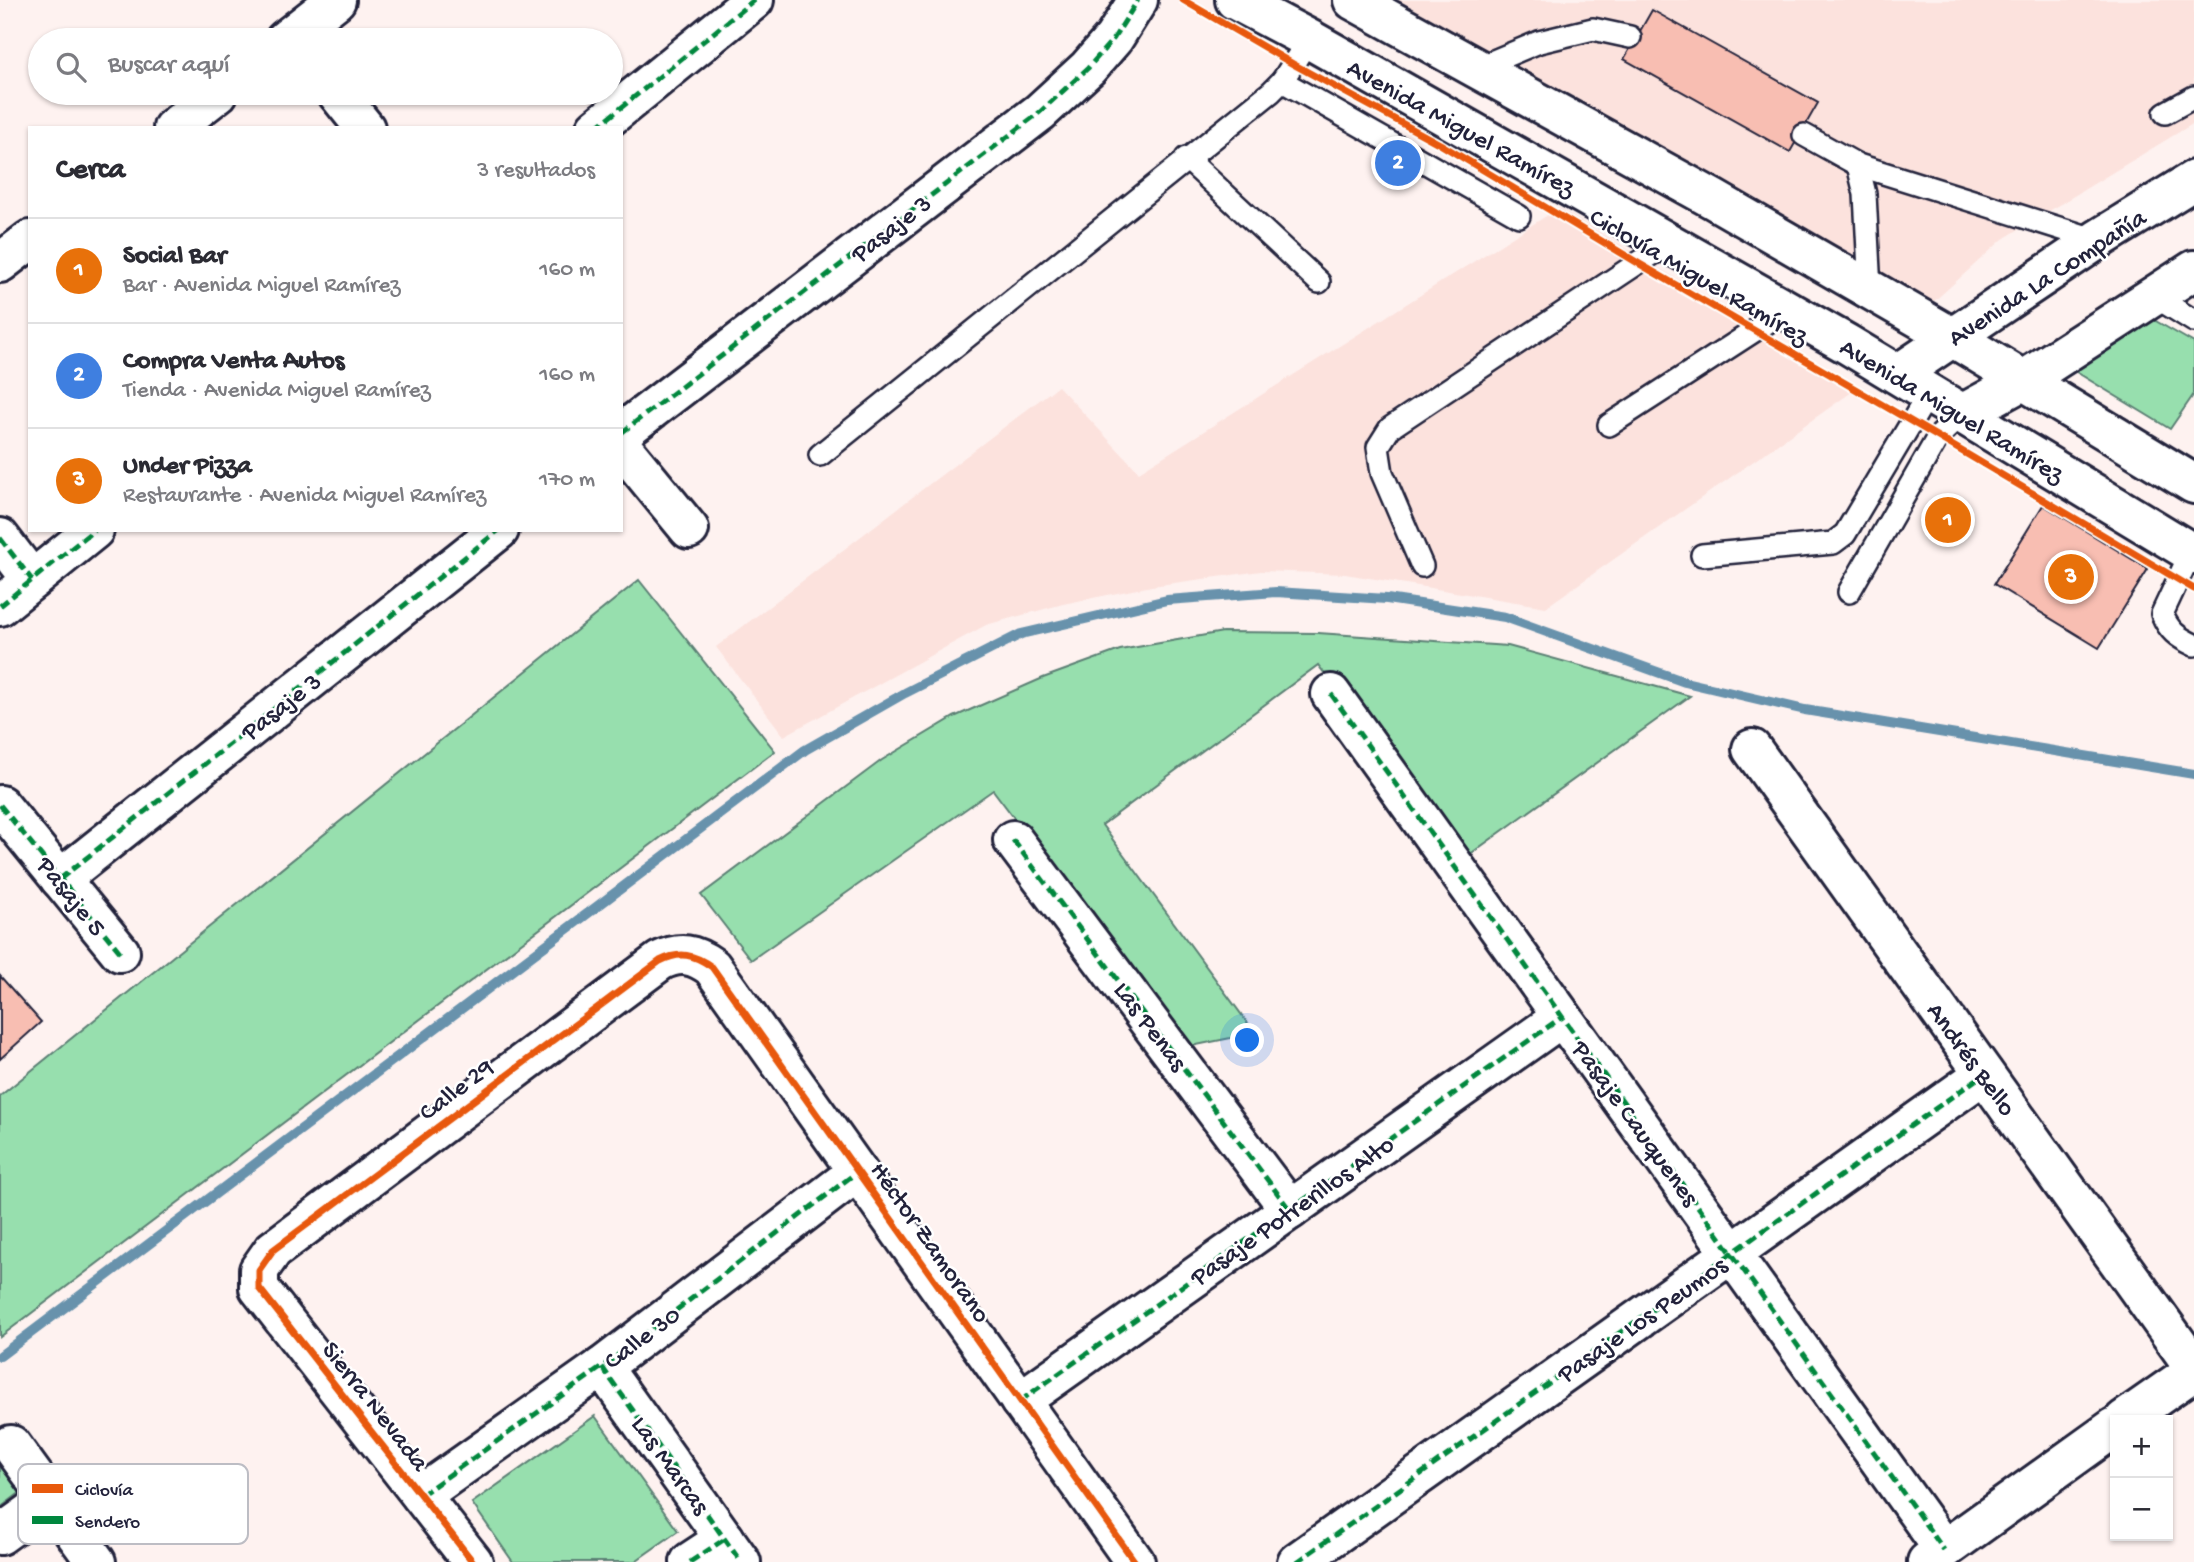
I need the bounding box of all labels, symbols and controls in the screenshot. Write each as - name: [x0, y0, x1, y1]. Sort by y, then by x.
- search box: [28, 28, 623, 105]
- icon: search: [52, 48, 90, 86]
- text: Buscar aquí: [108, 51, 230, 82]
- street label: Avenida Miguel Ramírez: [1340, 54, 1581, 206]
- pin: 2: [1375, 137, 1421, 189]
- text: Cerca: [56, 154, 125, 189]
- text: 3 resultados: [477, 158, 595, 185]
- street label: Pasaje 3: [846, 190, 939, 272]
- street label: Avenida La Compañía: [1944, 203, 2155, 355]
- street label: Ciclovía Miguel Ramírez: [1583, 204, 1814, 355]
- text: Social Bar: [123, 242, 226, 273]
- text: 1: [74, 257, 84, 284]
- text: 160 m: [539, 257, 595, 284]
- text: Bar · Avenida Miguel Ramírez: [123, 273, 400, 300]
- street label: Avenida Miguel Ramírez: [1833, 334, 2070, 493]
- text: Compra Venta Autos: [123, 347, 344, 378]
- text: 2: [73, 362, 85, 389]
- text: 160 m: [539, 362, 595, 389]
- text: Tienda · Avenida Miguel Ramírez: [123, 378, 431, 405]
- text: Under Pizza: [123, 452, 252, 483]
- text: 3: [73, 467, 85, 494]
- text: 170 m: [539, 467, 595, 494]
- text: Restaurante · Avenida Miguel Ramírez: [123, 483, 486, 510]
- pin: 1: [1925, 494, 1971, 546]
- pin: 3: [2048, 551, 2094, 603]
- street label: Pasaje 3: [236, 668, 329, 750]
- street label: Pasaje 5: [27, 851, 111, 944]
- street label: Las Penas: [1105, 977, 1193, 1080]
- street label: Andrés Bello: [1918, 998, 2021, 1124]
- your location: [1230, 1023, 1264, 1057]
- street label: Pasaje Cauquenes: [1562, 1035, 1705, 1215]
- street label: Calle 29: [414, 1054, 501, 1130]
- street label: Pasaje Potrerillos Alto: [1185, 1131, 1401, 1295]
- street label: Héctor Zamorano: [861, 1157, 995, 1330]
- street label: Pasaje Los Peumos: [1552, 1251, 1736, 1392]
- street label: Calle 30: [599, 1301, 688, 1378]
- street label: Sierra Nevada: [313, 1337, 435, 1480]
- street label: Las Marcas: [622, 1411, 715, 1523]
- map controls: [2110, 1415, 2173, 1541]
- button: +: [2110, 1415, 2173, 1478]
- legend: [18, 1464, 248, 1544]
- button: −: [2110, 1478, 2173, 1541]
- text: Ciclovía: [75, 1480, 134, 1503]
- text: Sendero: [75, 1512, 140, 1535]

